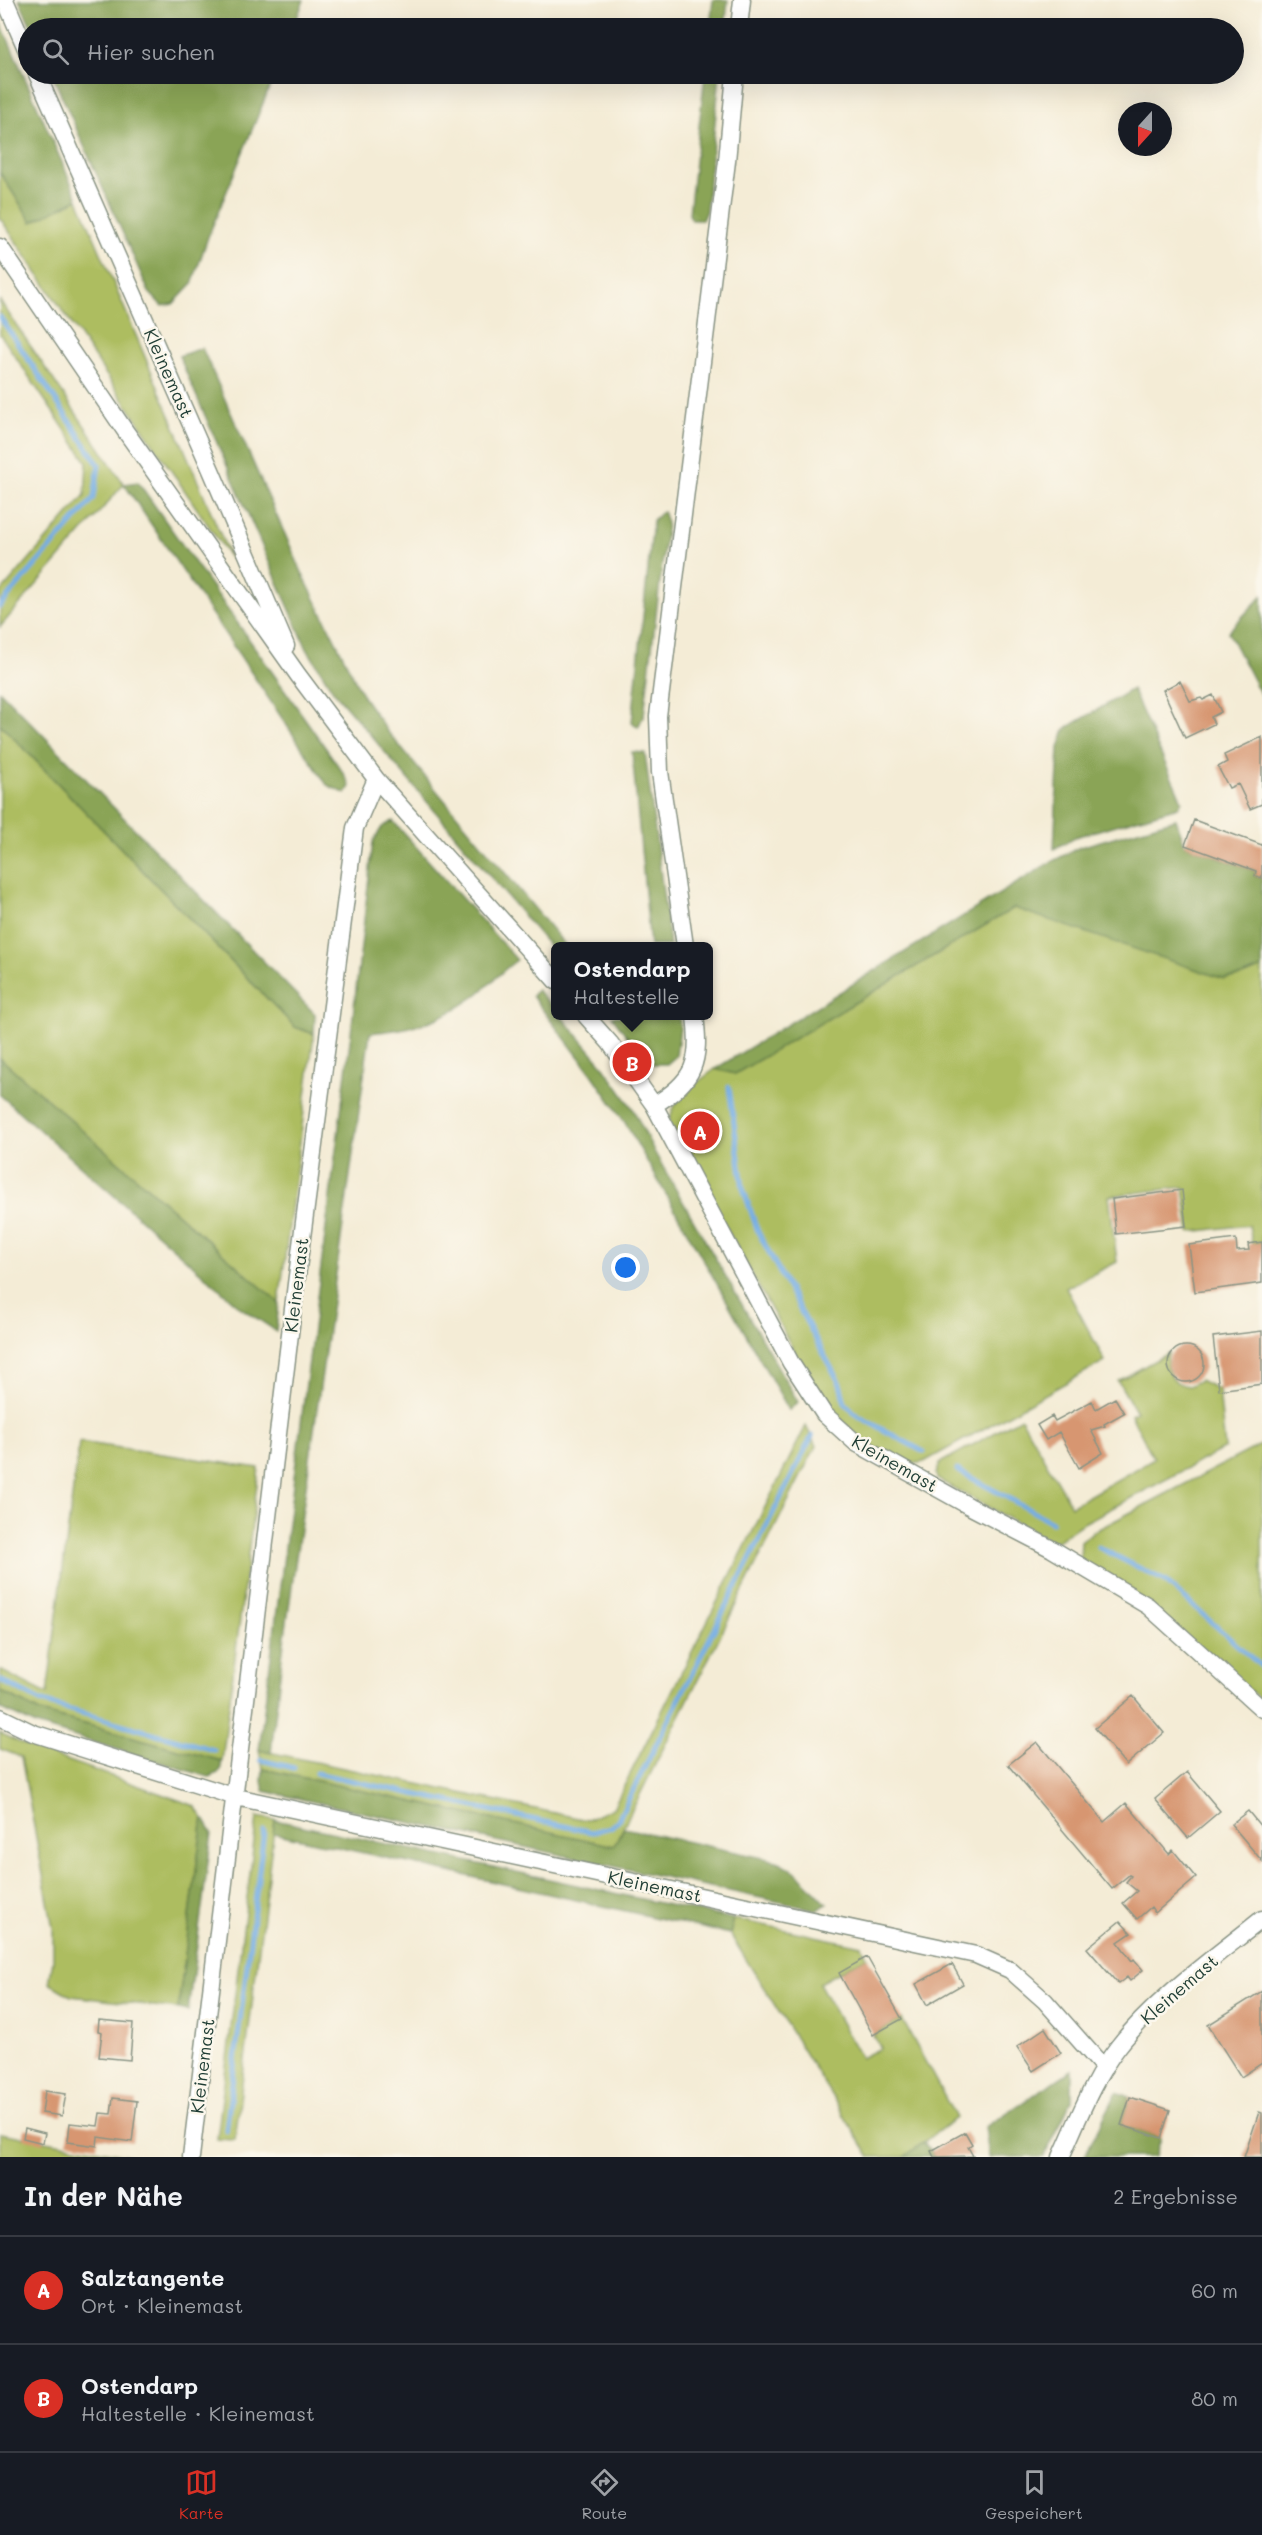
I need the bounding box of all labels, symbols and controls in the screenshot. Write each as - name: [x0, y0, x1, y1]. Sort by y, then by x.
- search box: [18, 18, 1244, 84]
- icon: search: [39, 35, 72, 68]
- text: Hier suchen: [87, 37, 215, 66]
- north arrow: [1118, 102, 1172, 156]
- street label: Kleinemast: [139, 325, 199, 421]
- popup: [551, 942, 713, 1020]
- text: Ostendarp: [573, 954, 691, 983]
- text: Haltestelle: [573, 983, 680, 1009]
- pin: B: [612, 1040, 652, 1084]
- pin: A: [680, 1108, 720, 1154]
- street label: Kleinemast: [278, 1236, 314, 1334]
- your location: [611, 1253, 640, 1282]
- street label: Kleinemast: [848, 1429, 942, 1497]
- street label: Kleinemast: [606, 1864, 704, 1908]
- street label: Kleinemast: [1135, 1949, 1223, 2029]
- street label: Kleinemast: [184, 2017, 220, 2115]
- text: In der Nähe: [24, 2179, 183, 2213]
- text: 2 Ergebnisse: [1113, 2183, 1238, 2209]
- text: Salztangente: [81, 2263, 224, 2292]
- text: A: [37, 2277, 50, 2303]
- text: 60 m: [1191, 2277, 1238, 2303]
- text: Ort · Kleinemast: [81, 2292, 243, 2318]
- text: Ostendarp: [81, 2371, 198, 2400]
- text: B: [37, 2385, 50, 2411]
- text: 80 m: [1191, 2385, 1238, 2411]
- text: Haltestelle · Kleinemast: [81, 2400, 315, 2426]
- tab: Karte: [179, 2466, 224, 2523]
- tab: Route: [582, 2466, 627, 2523]
- tab: Gespeichert: [985, 2466, 1083, 2523]

